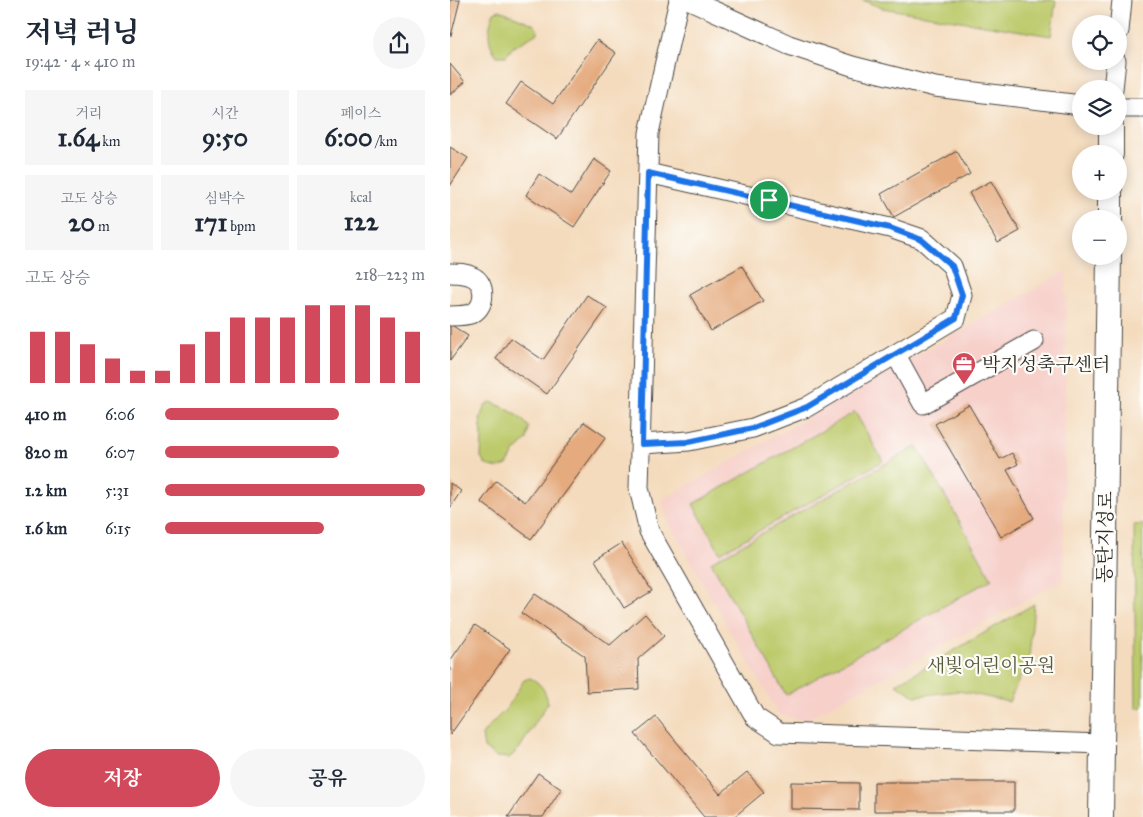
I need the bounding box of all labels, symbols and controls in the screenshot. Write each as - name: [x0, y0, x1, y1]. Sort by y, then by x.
- text: 저녁 러닝: [25, 15, 139, 50]
- map controls: [1072, 15, 1127, 265]
- button: locate: [1072, 15, 1127, 70]
- button: share: [373, 17, 425, 69]
- text: 19:42 · 4 × 410 m: [25, 52, 135, 71]
- button: layers: [1072, 80, 1127, 135]
- text: 거리: [75, 105, 103, 122]
- text: 시간: [211, 105, 239, 122]
- text: 페이스: [341, 105, 381, 122]
- text: 1.64: [57, 122, 99, 153]
- text: 9:50: [202, 122, 248, 153]
- text: 6:00: [324, 122, 373, 153]
- text: km: [99, 133, 121, 150]
- text: /km: [373, 133, 398, 150]
- button: +: [1072, 145, 1127, 200]
- pin: [748, 179, 790, 221]
- icon: arrive: [755, 186, 783, 214]
- text: kcal: [350, 189, 372, 206]
- text: 고도 상승: [60, 190, 118, 207]
- text: 심박수: [205, 190, 245, 207]
- text: 122: [344, 206, 378, 237]
- text: 20: [68, 207, 95, 238]
- text: 171: [194, 207, 227, 238]
- button: −: [1072, 210, 1127, 265]
- text: m: [95, 218, 110, 235]
- text: bpm: [227, 218, 256, 235]
- text: 218–223 m: [355, 265, 425, 284]
- text: 고도 상승: [25, 268, 90, 287]
- office icon: 박지성축구센터: [951, 351, 977, 385]
- place label: 박지성축구센터: [982, 353, 1110, 376]
- text: 410 m: [25, 405, 66, 424]
- text: 6:06: [105, 405, 135, 424]
- text: 820 m: [25, 443, 68, 462]
- text: 6:07: [105, 443, 135, 462]
- text: 1.2 km: [25, 481, 67, 500]
- text: 5:31: [105, 481, 129, 500]
- street label: 동탄지성로: [1093, 491, 1117, 583]
- text: 1.6 km: [25, 519, 67, 538]
- text: 6:15: [105, 519, 131, 538]
- park label: 새빛어린이공원: [927, 654, 1055, 677]
- button: 저장: [25, 749, 220, 807]
- button: 공유: [230, 749, 425, 807]

